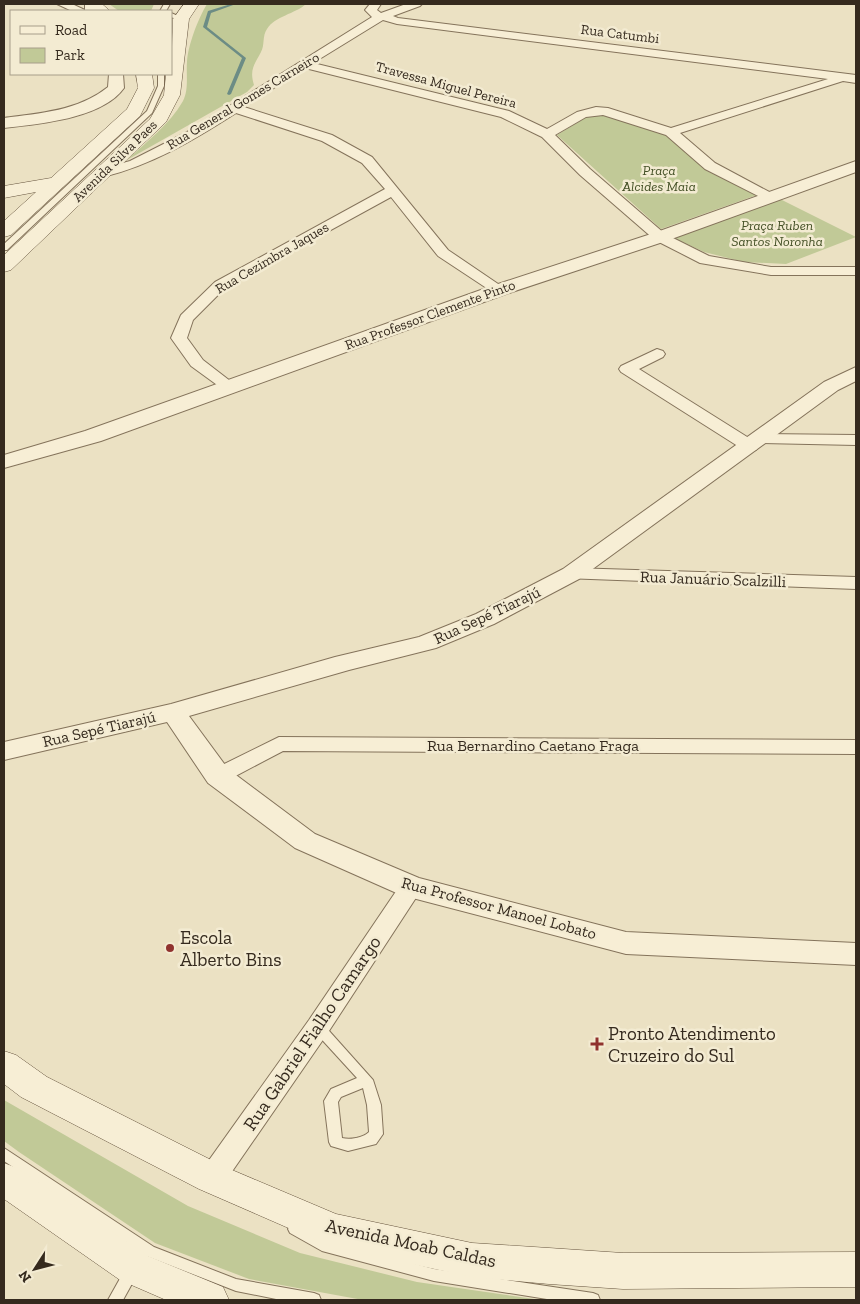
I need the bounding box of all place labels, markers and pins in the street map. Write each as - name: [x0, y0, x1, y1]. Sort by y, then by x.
- place label: Escola Alberto Bins: [180, 926, 282, 971]
- marker: Escola Alberto Bins: [164, 942, 176, 954]
- place label: Pronto Atendimento Cruzeiro do Sul: [608, 1022, 776, 1067]
- marker: Pronto Atendimento Cruzeiro do Sul: [590, 1037, 604, 1051]

